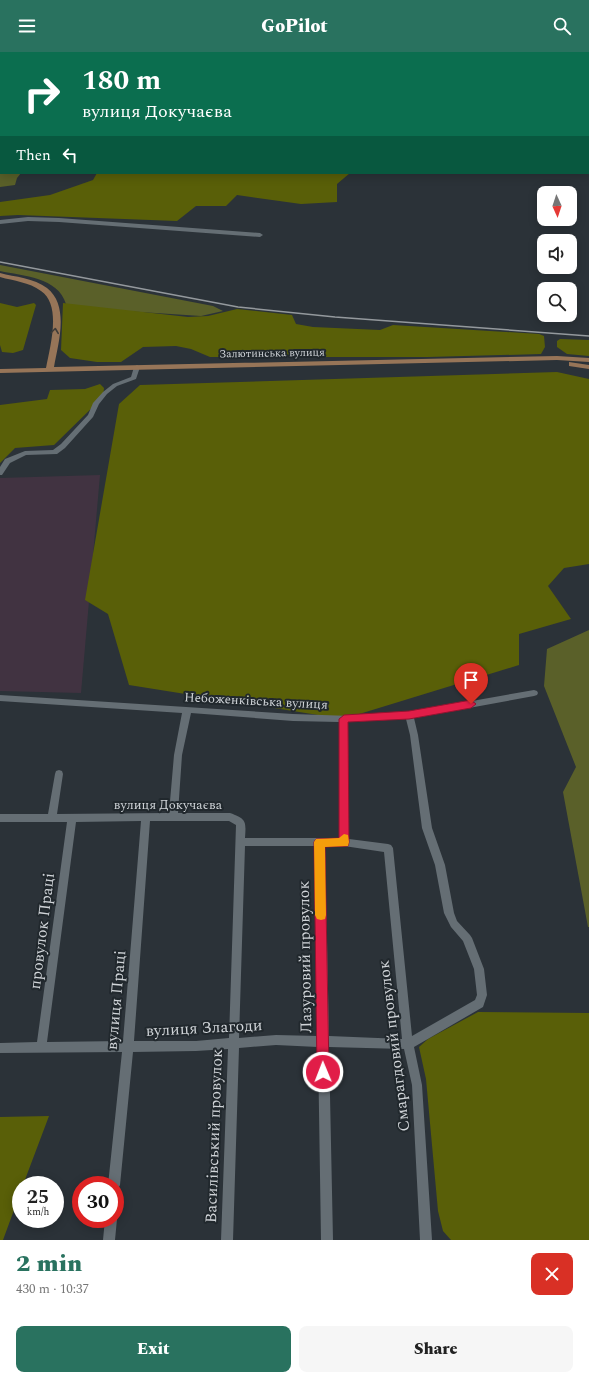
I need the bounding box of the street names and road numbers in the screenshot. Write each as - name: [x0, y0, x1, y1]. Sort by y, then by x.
- street label: Залютинська вулиця: [219, 344, 325, 362]
- street label: Небоженківська вулиця: [184, 687, 328, 715]
- street label: вулиця Докучаєва: [114, 795, 223, 815]
- street label: провулок Праці: [23, 871, 61, 991]
- street label: Лазуровий провулок: [292, 881, 318, 1033]
- street label: вулиця Праці: [100, 949, 132, 1051]
- street label: Смарагдовий провулок: [372, 959, 416, 1133]
- street label: вулиця Злагоди: [145, 1013, 263, 1043]
- street label: Василівський провулок: [199, 1048, 229, 1223]

